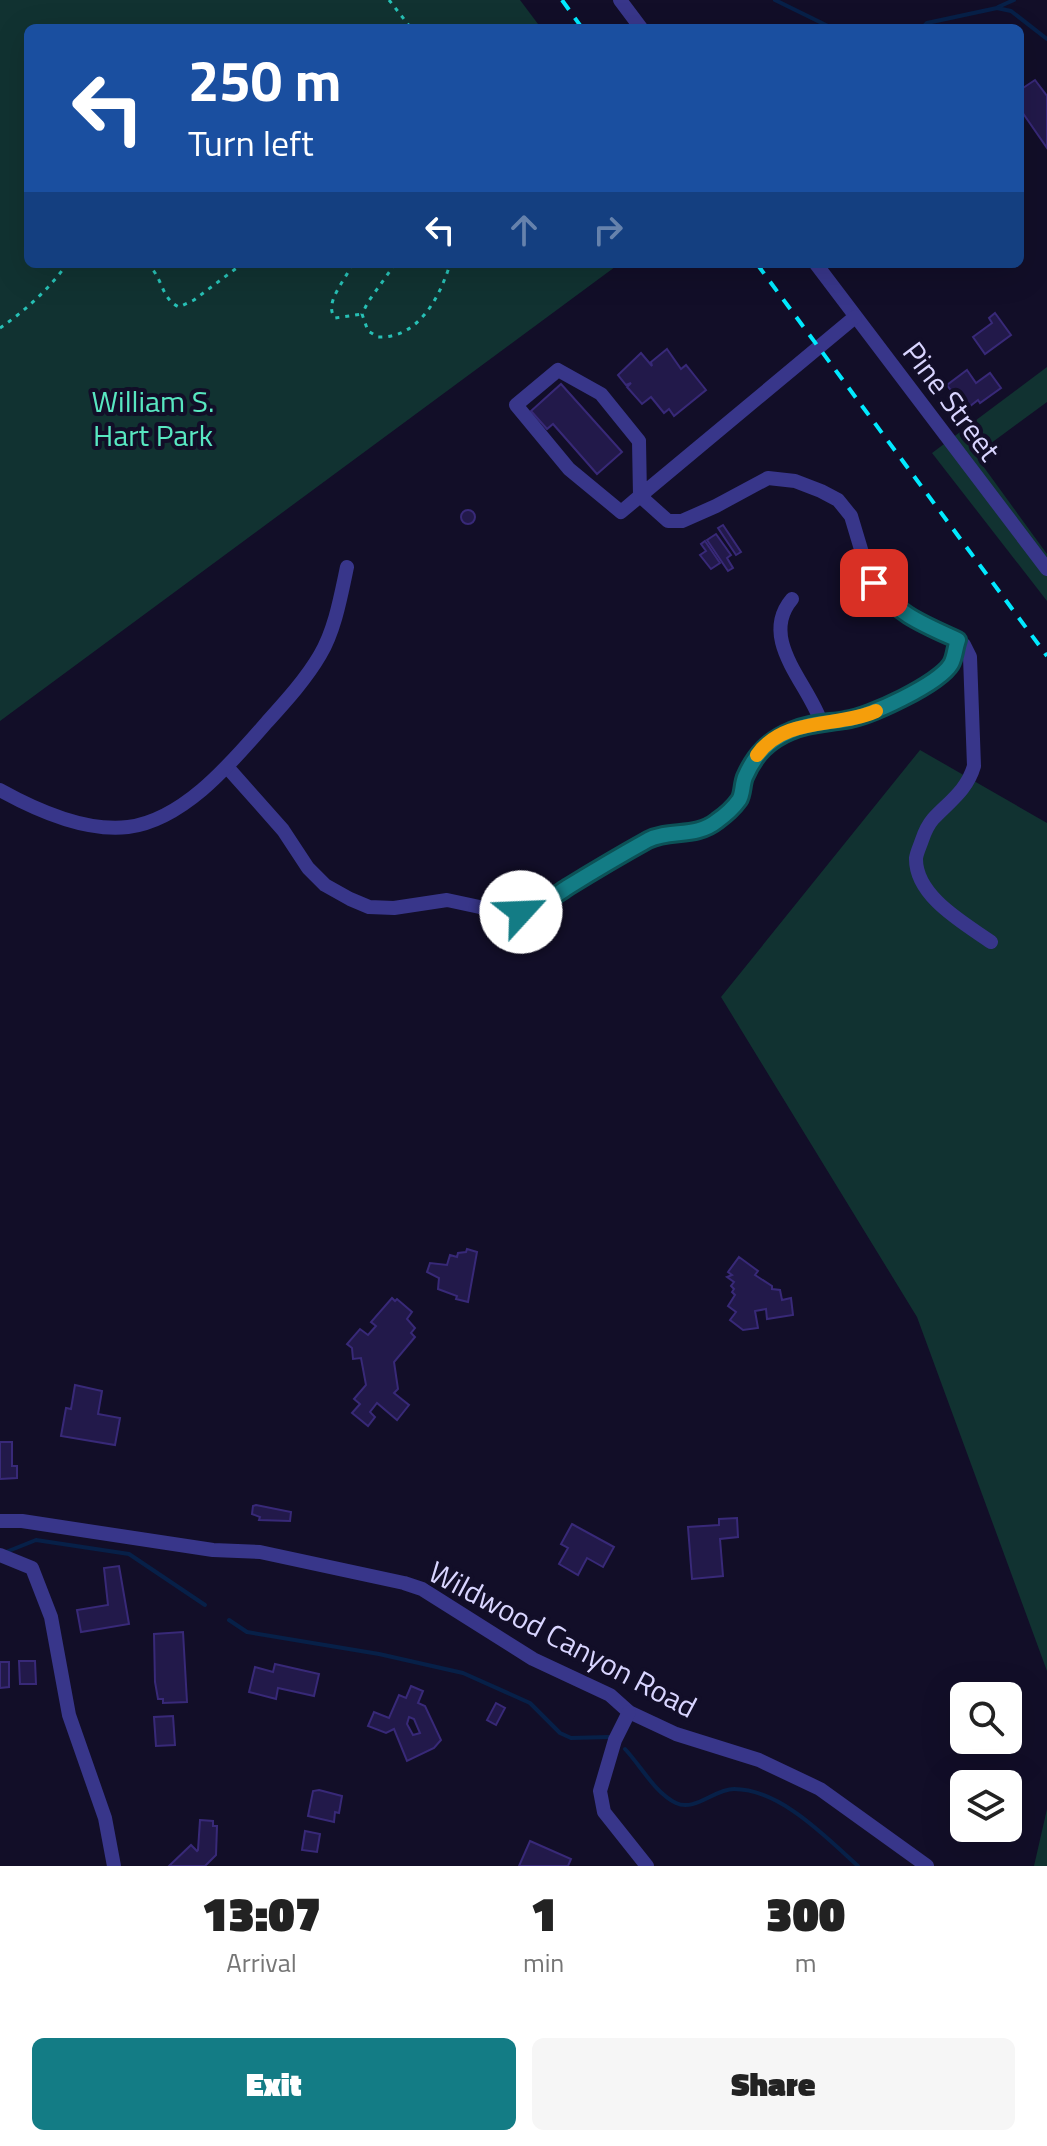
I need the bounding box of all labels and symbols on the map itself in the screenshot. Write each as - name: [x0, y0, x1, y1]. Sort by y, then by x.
- street label: Pine Street: [892, 331, 1013, 471]
- park label: William S. Hart Park: [91, 378, 215, 458]
- pin: [840, 549, 908, 617]
- position arrow: [479, 870, 563, 954]
- street label: Wildwood Canyon Road: [421, 1549, 705, 1729]

